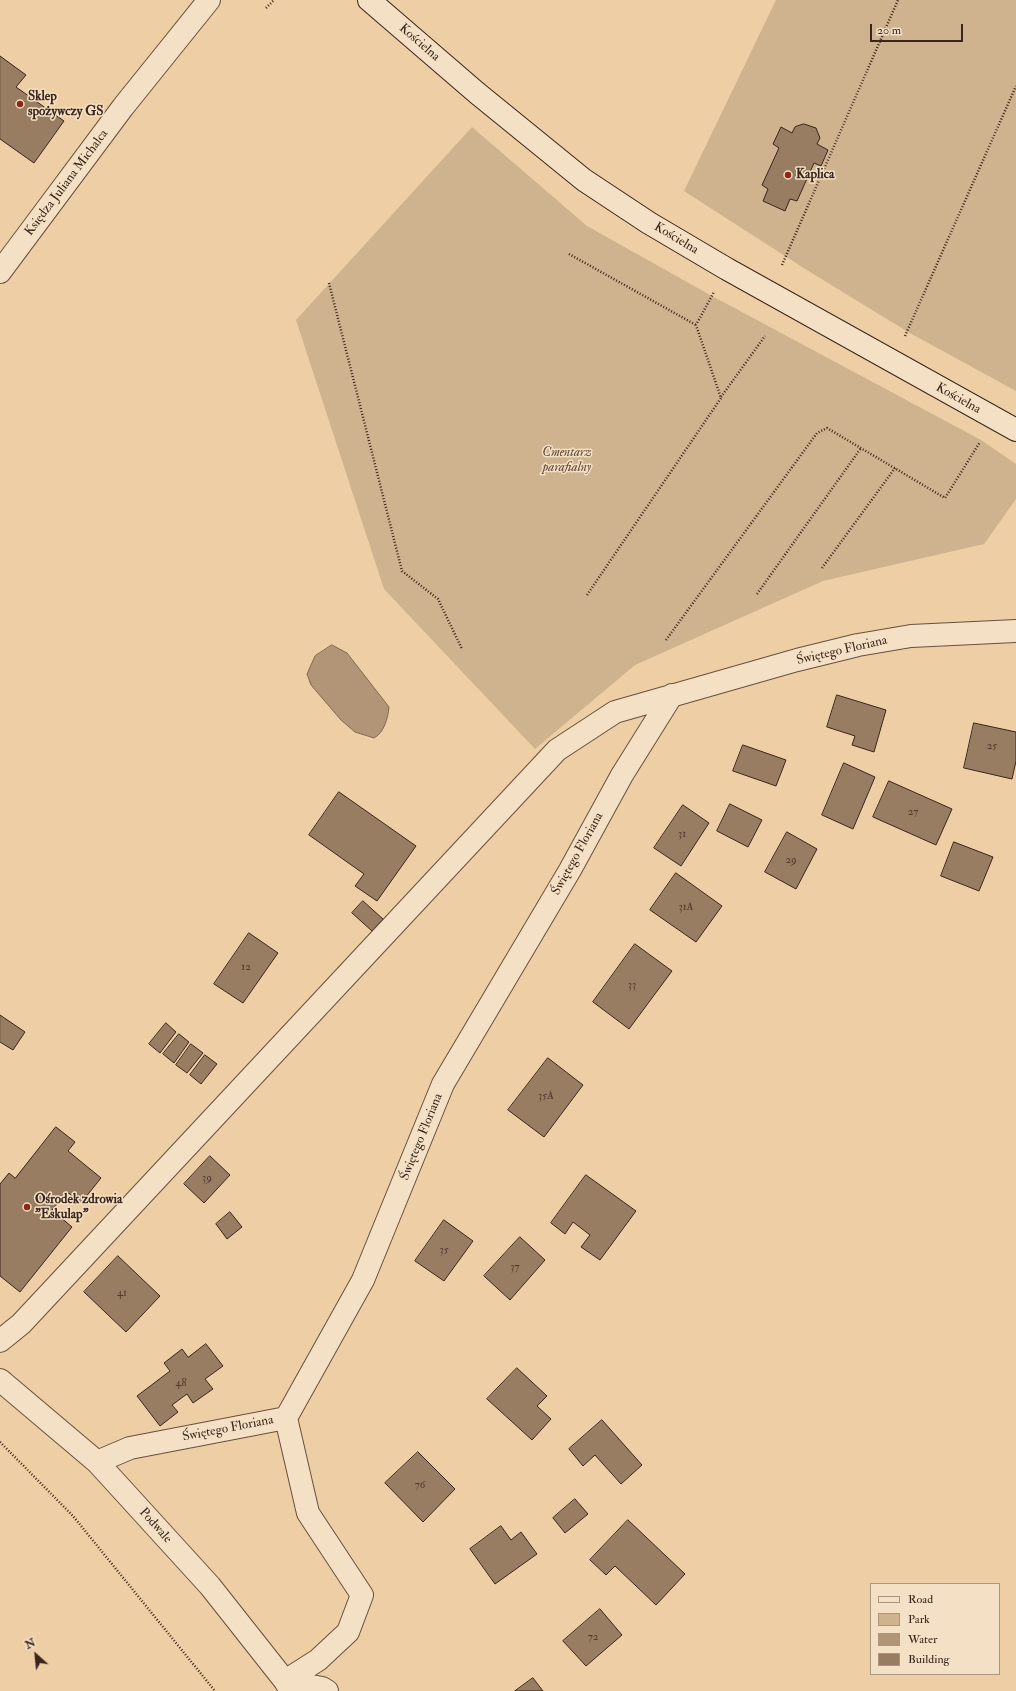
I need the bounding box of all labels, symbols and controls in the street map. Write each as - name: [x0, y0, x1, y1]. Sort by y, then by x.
- scale bar: [872, 16, 965, 42]
- street label: Kościelna: [395, 21, 443, 65]
- text: 20 m: [877, 23, 901, 38]
- place label: Sklep spożywczy GS: [28, 89, 103, 120]
- marker: Sklep spożywczy GS: [15, 99, 25, 109]
- street label: Księdza Juliana Michalca: [22, 127, 112, 239]
- place label: Kaplica: [796, 167, 834, 183]
- marker: Kaplica: [783, 170, 793, 180]
- street label: Kościelna: [651, 220, 701, 258]
- street label: Kościelna: [933, 380, 983, 418]
- park label: Cmentarz parafialny: [542, 445, 592, 476]
- street label: Świętego Floriana: [795, 633, 889, 669]
- house number: 25: [987, 740, 997, 754]
- house number: 27: [908, 806, 918, 820]
- street label: Świętego Floriana: [549, 810, 607, 898]
- house number: 31: [678, 828, 686, 842]
- house number: 29: [785, 854, 797, 868]
- house number: 31A: [678, 901, 694, 915]
- house number: 12: [241, 961, 251, 975]
- house number: 33: [628, 979, 636, 993]
- house number: 35A: [538, 1090, 554, 1104]
- street label: Świętego Floriana: [397, 1091, 447, 1183]
- house number: 39: [202, 1172, 212, 1186]
- place label: Ośrodek zdrowia "Eskulap": [35, 1192, 122, 1223]
- marker: Ośrodek zdrowia "Eskulap": [22, 1202, 32, 1212]
- house number: 35: [439, 1244, 449, 1258]
- house number: 37: [510, 1261, 520, 1275]
- house number: 41: [117, 1287, 127, 1301]
- house number: 48: [175, 1377, 187, 1391]
- street label: Świętego Floriana: [181, 1413, 275, 1445]
- house number: 76: [415, 1479, 425, 1493]
- street label: Podwale: [135, 1505, 175, 1547]
- legend: [870, 1583, 1000, 1675]
- text: Road: [908, 1592, 933, 1607]
- text: Park: [908, 1612, 930, 1627]
- house number: 72: [588, 1631, 598, 1645]
- text: Water: [908, 1632, 937, 1647]
- north arrow: [16, 1635, 56, 1675]
- text: N: [23, 1636, 38, 1652]
- text: Building: [908, 1652, 949, 1667]

